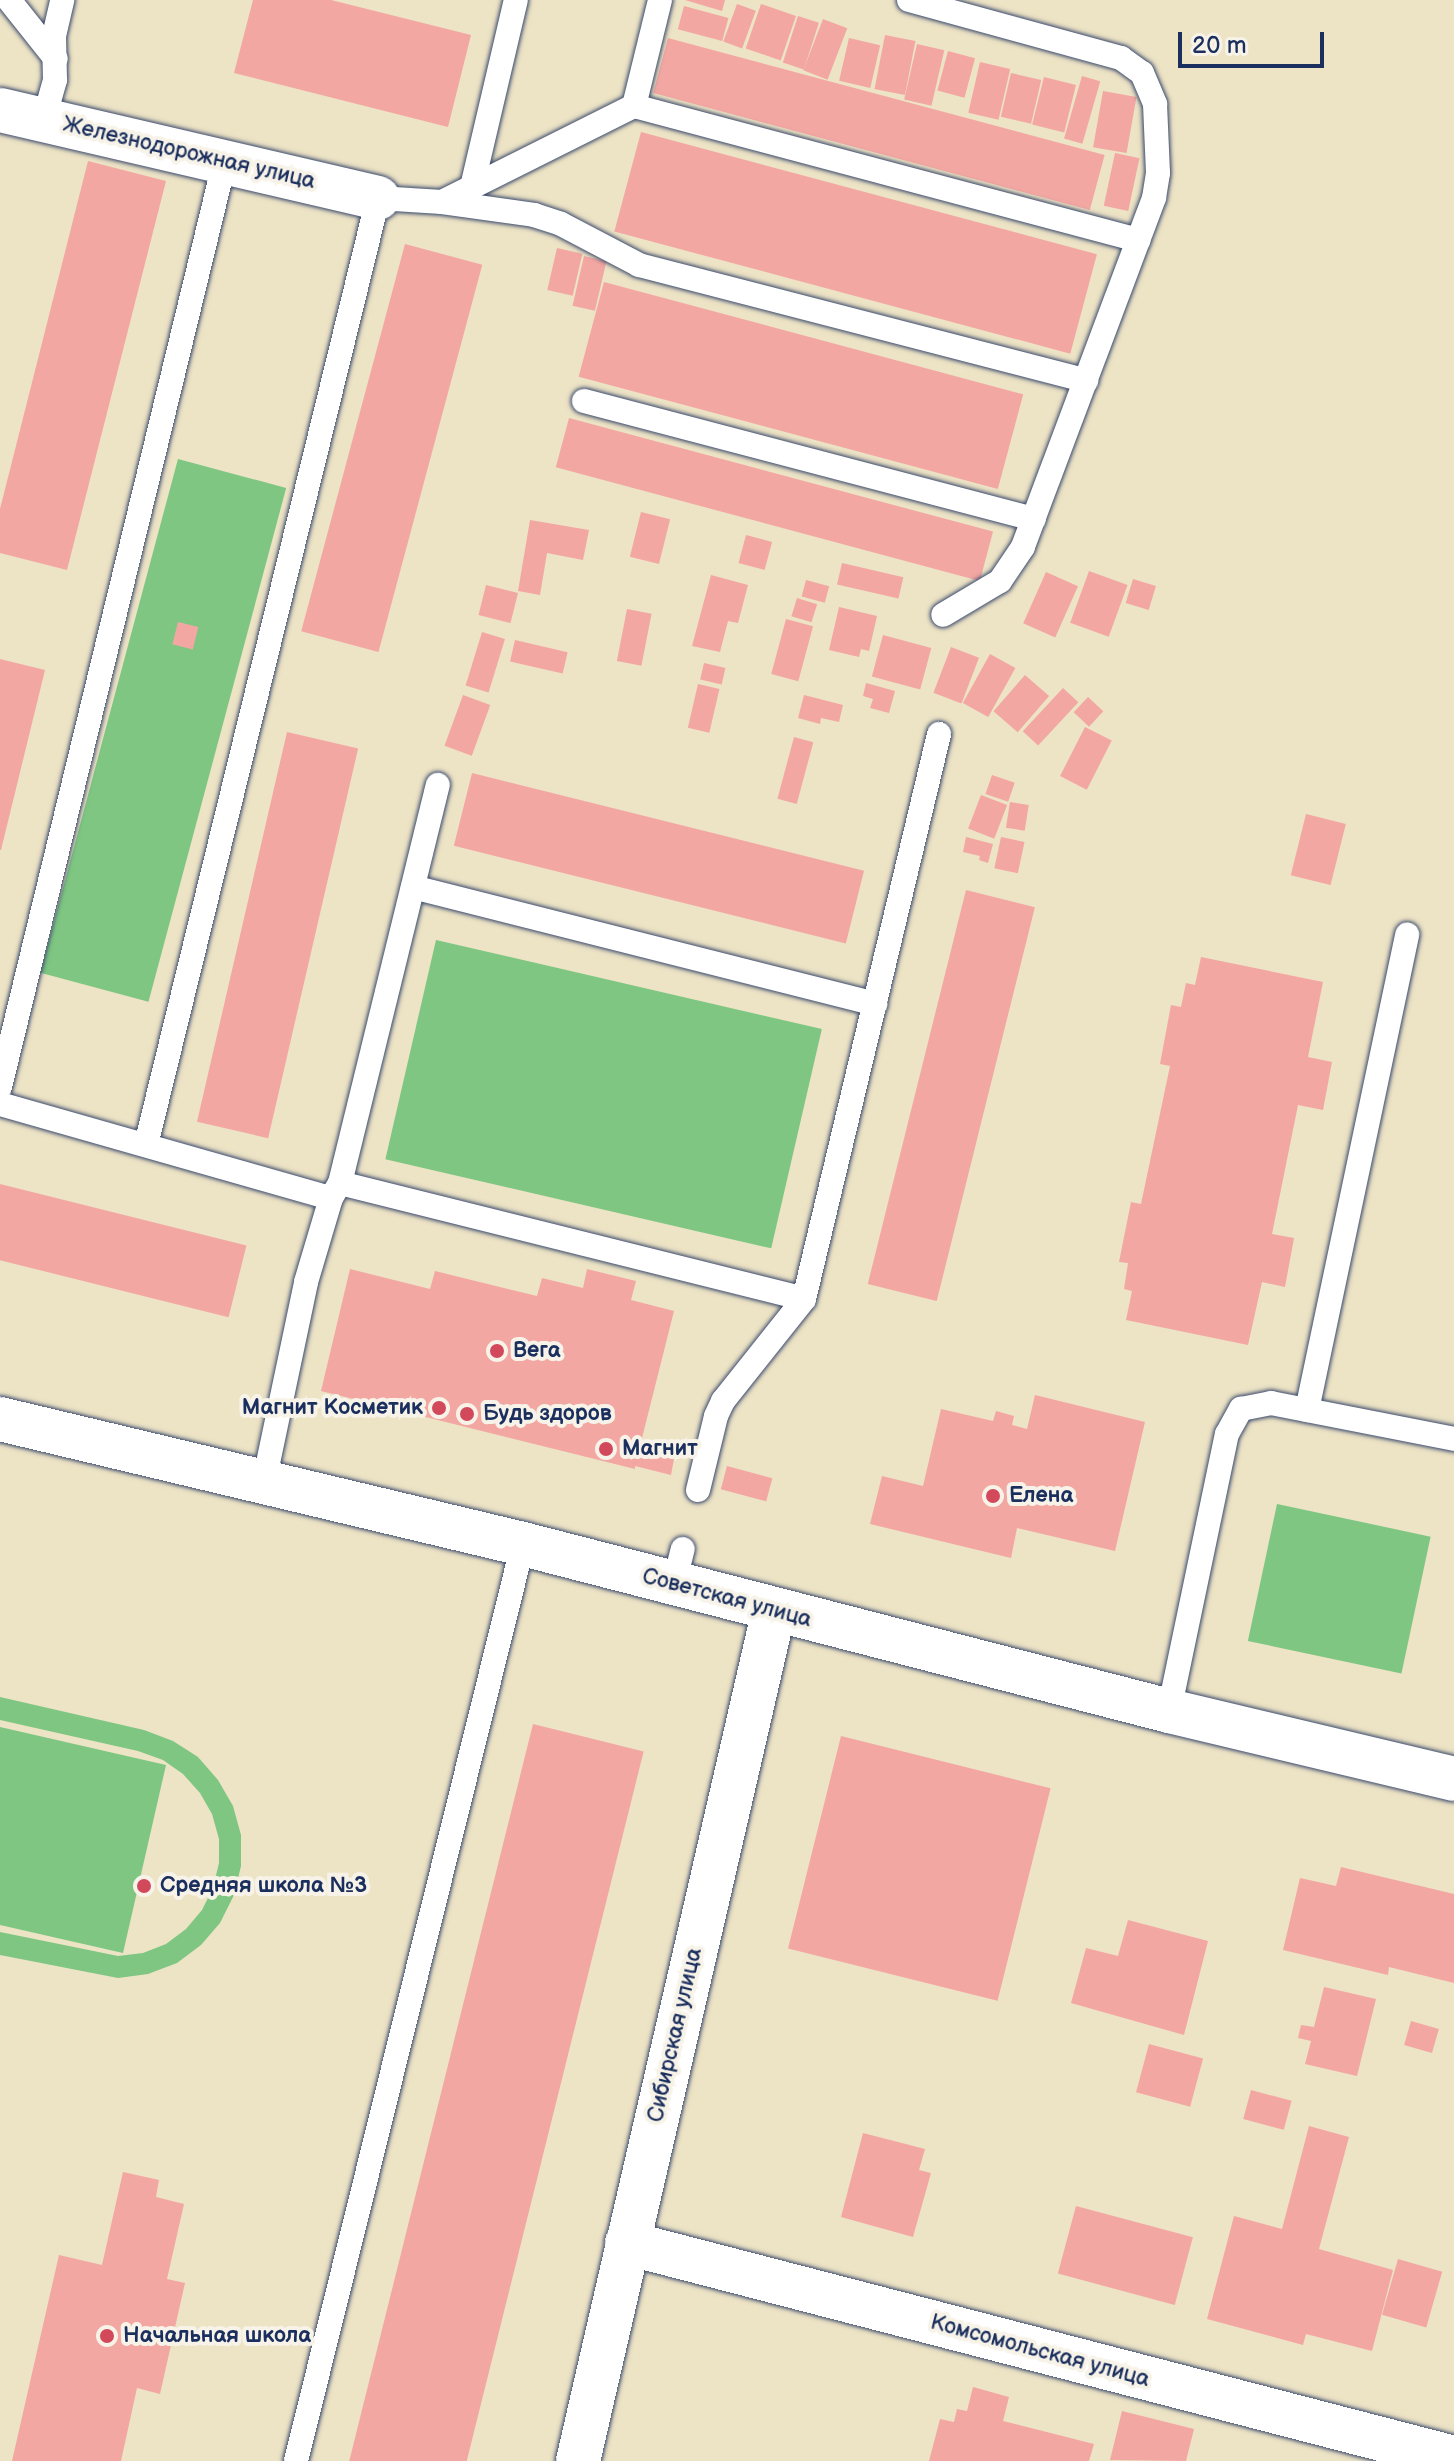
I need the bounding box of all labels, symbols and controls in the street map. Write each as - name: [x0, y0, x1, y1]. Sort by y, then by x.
- scale bar: [1182, 16, 1328, 66]
- text: 20 m: [1192, 31, 1247, 60]
- street label: Железнодорожная улица: [60, 111, 318, 195]
- place label: Вега: [513, 1338, 560, 1364]
- marker: Вега: [488, 1342, 506, 1360]
- place label: Магнит Косметик: [242, 1395, 423, 1421]
- marker: Магнит Косметик: [430, 1399, 448, 1417]
- place label: Будь здоров: [483, 1401, 612, 1427]
- marker: Будь здоров: [458, 1405, 476, 1423]
- place label: Магнит: [622, 1436, 698, 1462]
- marker: Магнит: [597, 1440, 615, 1458]
- place label: Елена: [1009, 1483, 1073, 1509]
- marker: Елена: [984, 1487, 1002, 1505]
- street label: Советская улица: [640, 1563, 814, 1633]
- place label: Средняя школа №3: [160, 1873, 367, 1899]
- marker: Средняя школа №3: [135, 1877, 153, 1895]
- street label: Сибирская улица: [642, 1945, 708, 2125]
- street label: Комсомольская улица: [928, 2309, 1152, 2393]
- place label: Начальная школа: [123, 2323, 311, 2349]
- marker: Начальная школа: [98, 2327, 116, 2345]

